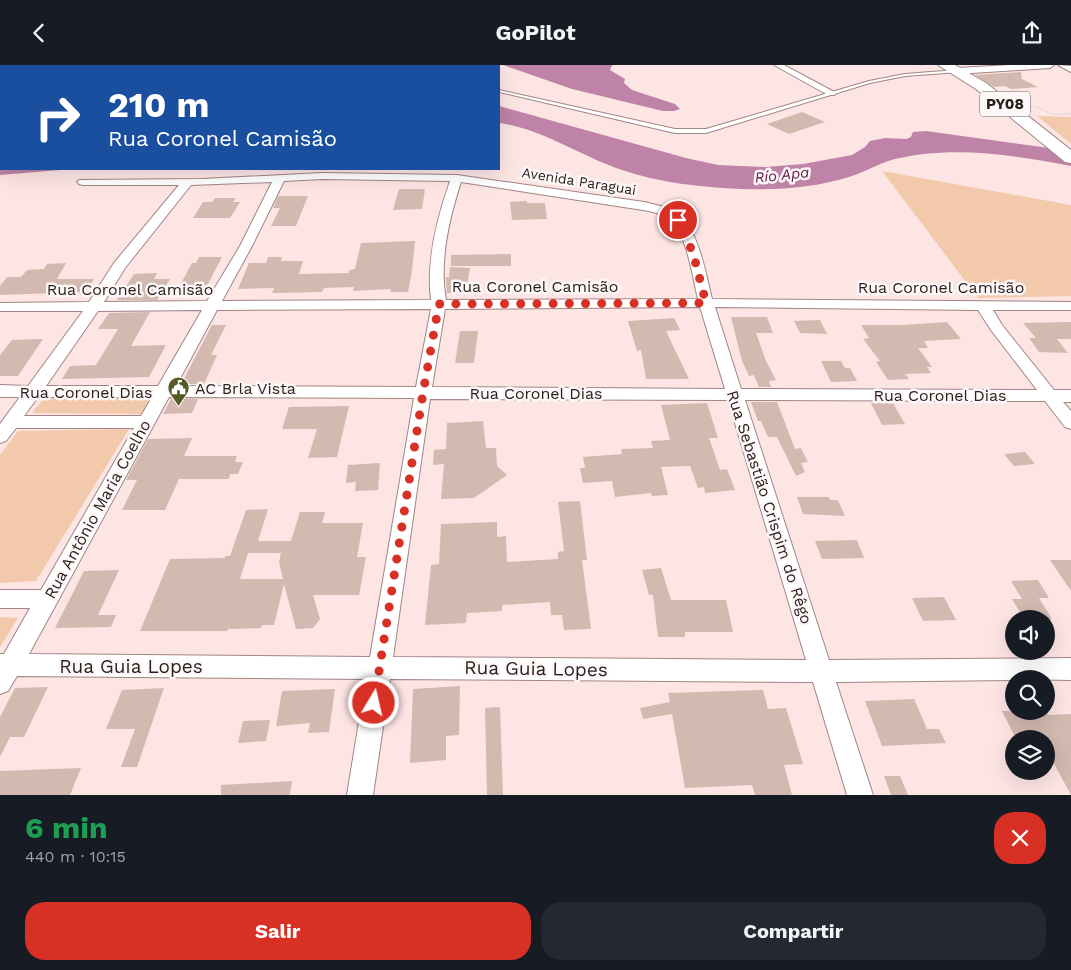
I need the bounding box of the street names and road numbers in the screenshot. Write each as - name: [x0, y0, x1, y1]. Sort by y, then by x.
- road number: PY08: [980, 91, 1030, 117]
- street label: Avenida Paraguai: [521, 164, 637, 198]
- street label: Rua Coronel Camisão: [452, 277, 618, 296]
- street label: Rua Coronel Camisão: [858, 278, 1024, 297]
- street label: Rua Coronel Camisão: [47, 280, 213, 299]
- street label: Rua Coronel Dias: [19, 383, 153, 402]
- street label: Rua Coronel Dias: [469, 384, 603, 403]
- street label: Rua Coronel Dias: [873, 386, 1007, 405]
- street label: Rua Sebastião Crispim do Rêgo: [723, 388, 816, 626]
- street label: Rua Antônio Maria Coelho: [40, 417, 155, 602]
- street label: Rua Guia Lopes: [59, 655, 203, 678]
- street label: Rua Guia Lopes: [464, 656, 608, 681]

